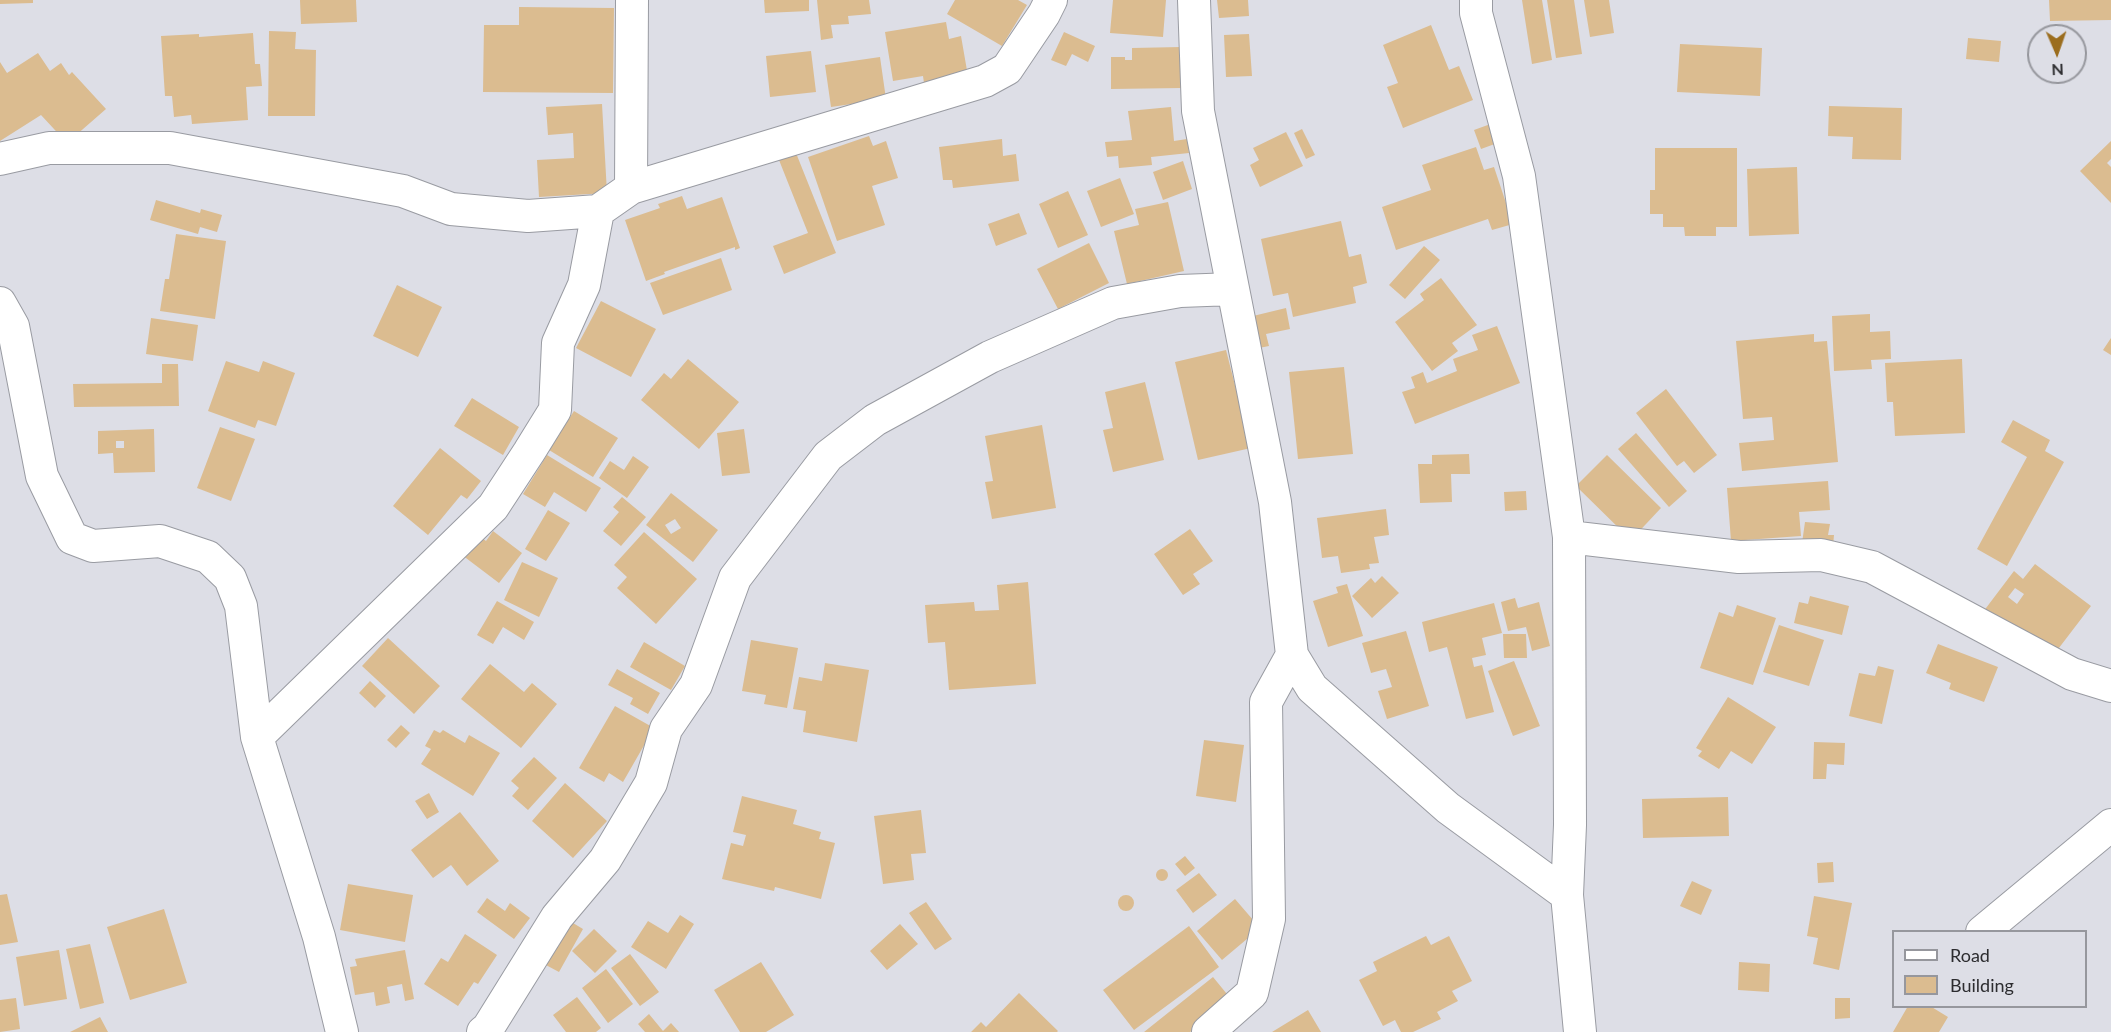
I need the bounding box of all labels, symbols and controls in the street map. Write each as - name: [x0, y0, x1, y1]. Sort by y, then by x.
- north arrow: [2027, 24, 2087, 84]
- text: N: [2051, 61, 2064, 80]
- legend: [1892, 930, 2087, 1008]
- text: Road: [1950, 944, 1990, 966]
- text: Building: [1950, 974, 2014, 996]

